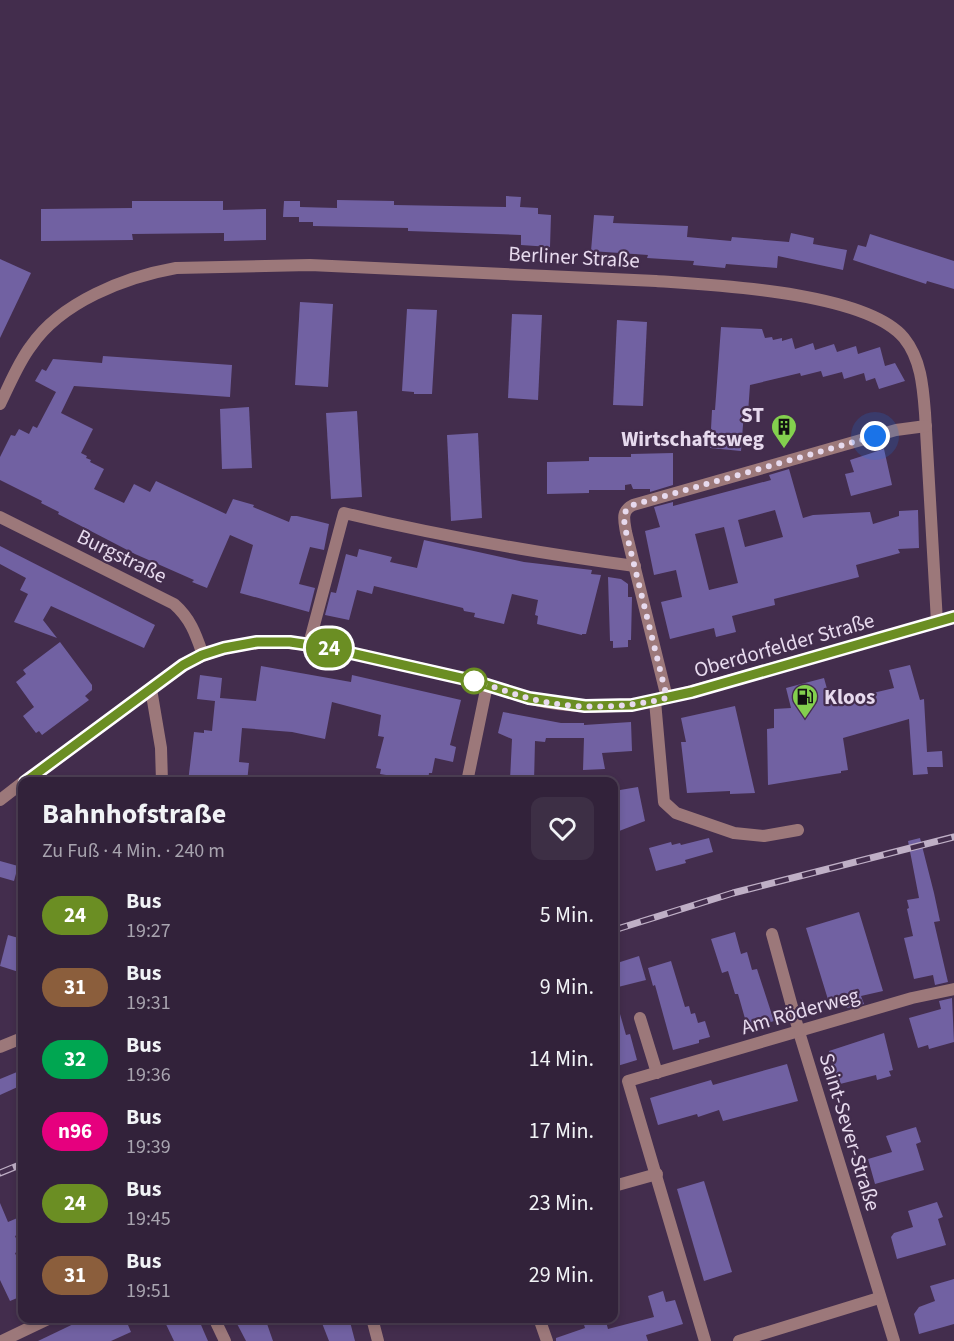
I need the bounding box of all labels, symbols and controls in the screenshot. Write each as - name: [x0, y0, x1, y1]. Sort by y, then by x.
- street label: Berliner Straße: [507, 239, 641, 275]
- place label: ST Wirtschaftsweg: [621, 400, 764, 454]
- building icon: ST Wirtschaftsweg: [769, 412, 799, 450]
- your location: [860, 421, 890, 451]
- street label: Burgstraße: [72, 521, 172, 591]
- street label: Oberdorfelder Straße: [690, 605, 878, 685]
- line badge: 24: [302, 628, 356, 668]
- text: 24: [318, 633, 340, 663]
- unlabelled marker: [461, 668, 487, 694]
- fuel station icon: Kloos: [790, 682, 820, 720]
- place label: Kloos: [824, 682, 875, 712]
- text: Bahnhofstraße: [42, 794, 226, 834]
- button: heart: [531, 797, 594, 860]
- text: Zu Fuß · 4 Min. · 240 m: [42, 837, 225, 865]
- text: Bus: [126, 885, 162, 917]
- text: 5 Min.: [540, 899, 594, 931]
- text: 24: [64, 900, 86, 930]
- text: 19:27: [126, 917, 171, 945]
- text: Bus: [126, 957, 162, 989]
- text: 9 Min.: [540, 971, 594, 1003]
- text: 31: [64, 972, 86, 1002]
- street label: Am Röderweg: [737, 980, 863, 1042]
- text: 19:31: [126, 989, 171, 1017]
- text: Bus: [126, 1029, 162, 1061]
- text: 14 Min.: [529, 1043, 594, 1075]
- text: 32: [64, 1044, 86, 1074]
- street label: Saint-Sever-Straße: [812, 1049, 888, 1215]
- text: 19:36: [126, 1061, 171, 1089]
- text: Bus: [126, 1101, 162, 1133]
- text: 17 Min.: [529, 1115, 594, 1147]
- text: n96: [58, 1116, 92, 1146]
- text: 19:39: [126, 1133, 171, 1161]
- text: Bus: [126, 1173, 162, 1205]
- text: 23 Min.: [529, 1187, 594, 1219]
- text: 24: [64, 1188, 86, 1218]
- text: 19:45: [126, 1205, 171, 1233]
- text: Bus: [126, 1245, 162, 1277]
- text: 29 Min.: [529, 1259, 594, 1291]
- text: 31: [64, 1260, 86, 1290]
- text: 19:51: [126, 1277, 171, 1305]

